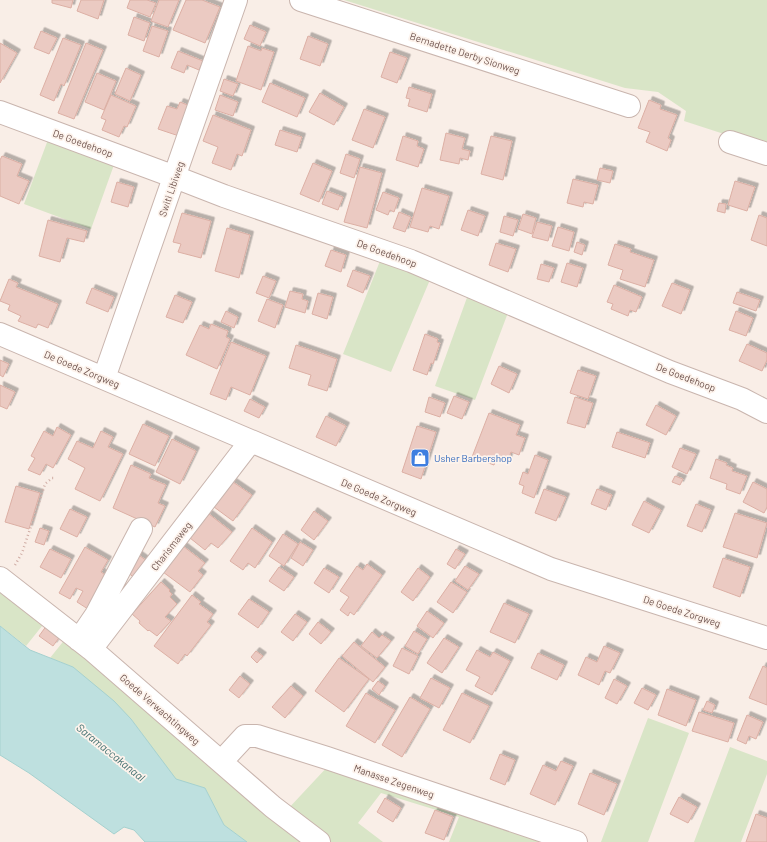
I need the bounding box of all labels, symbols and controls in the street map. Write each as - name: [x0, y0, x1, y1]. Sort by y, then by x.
- street label: Bernadette Derby Sionweg: [408, 30, 522, 76]
- street label: De Goedehoop: [51, 127, 115, 159]
- street label: Switi Libiweg: [156, 160, 186, 218]
- street label: De Goedehoop: [355, 237, 419, 269]
- street label: De Goede Zorgweg: [42, 348, 122, 390]
- street label: De Goedehoop: [654, 360, 718, 394]
- shop icon: Usher Barbershop: [409, 447, 431, 469]
- place label: Usher Barbershop: [434, 452, 512, 464]
- street label: De Goede Zorgweg: [339, 476, 419, 518]
- street label: Charismaweg: [148, 519, 194, 573]
- street label: De Goede Zorgweg: [642, 593, 722, 629]
- street label: Goede Verwachtingweg: [118, 671, 202, 747]
- water label: Saramaccakanaal: [74, 721, 148, 784]
- street label: Manasse Zegenweg: [352, 762, 436, 800]

